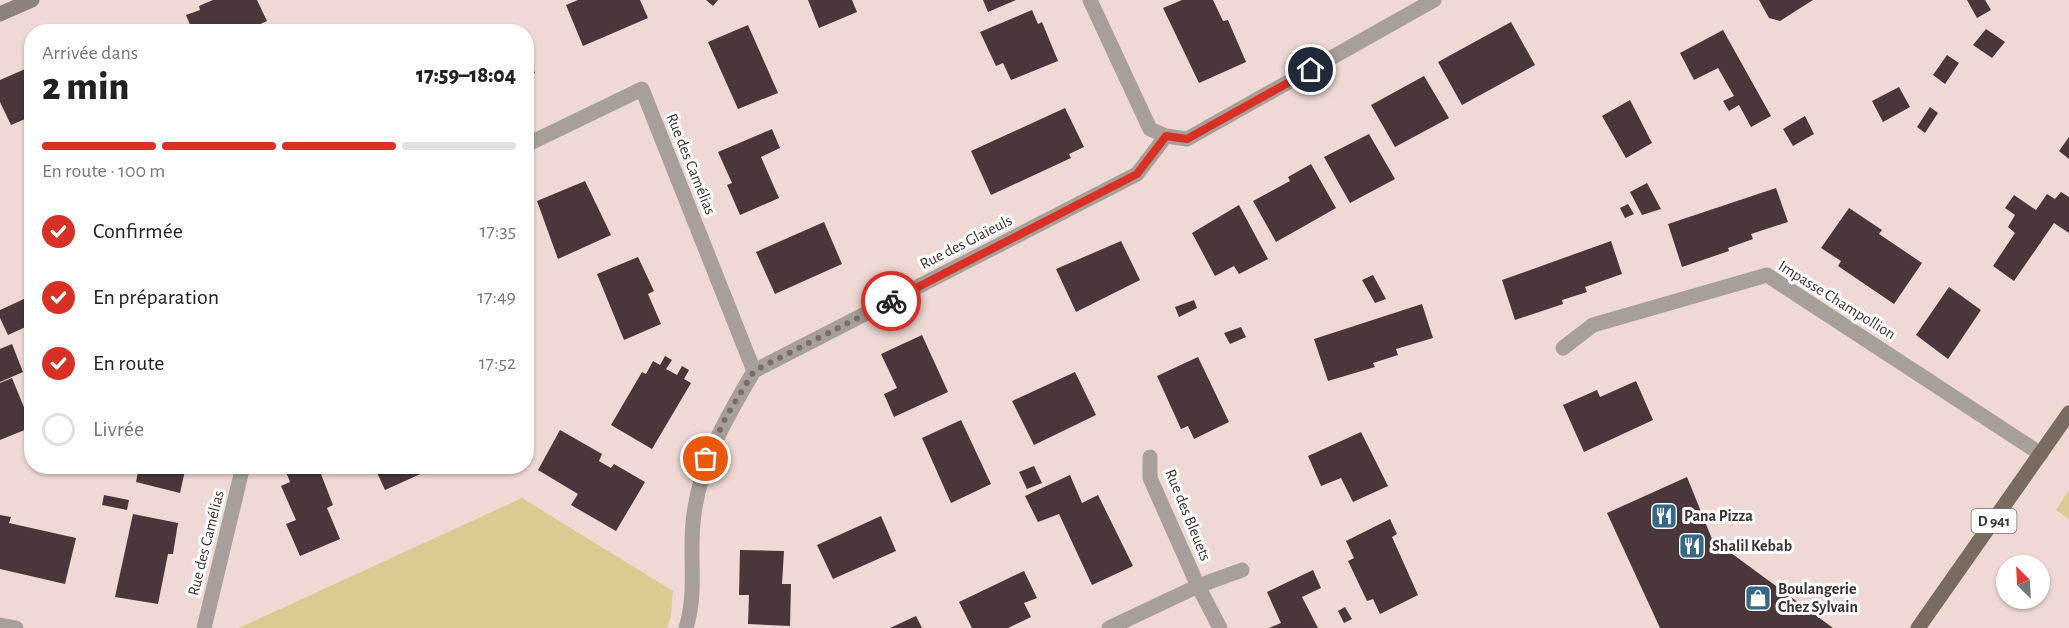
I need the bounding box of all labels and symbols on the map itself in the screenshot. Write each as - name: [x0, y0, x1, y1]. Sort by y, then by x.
- pin: [1285, 44, 1336, 95]
- street label: Rue des Camélias: [663, 111, 719, 217]
- street label: Rue des Glaïeuls: [917, 212, 1015, 272]
- street label: Impasse Champollion: [1776, 258, 1898, 342]
- courier: [861, 271, 921, 331]
- pin: [680, 433, 731, 484]
- street label: Rue des Bleuets: [1162, 467, 1214, 563]
- street label: Rue des Camélias: [185, 489, 227, 597]
- restaurant icon: Pana Pizza: [1649, 501, 1679, 531]
- place label: Pana Pizza: [1684, 508, 1753, 524]
- road number: D 941: [1972, 509, 2016, 533]
- restaurant icon: Shalil Kebab: [1677, 531, 1707, 561]
- place label: Shalil Kebab: [1712, 538, 1792, 554]
- north arrow: [1996, 555, 2050, 609]
- place label: Boulangerie Chez Sylvain: [1778, 581, 1858, 616]
- shop icon: Boulangerie Chez Sylvain: [1743, 583, 1773, 613]

